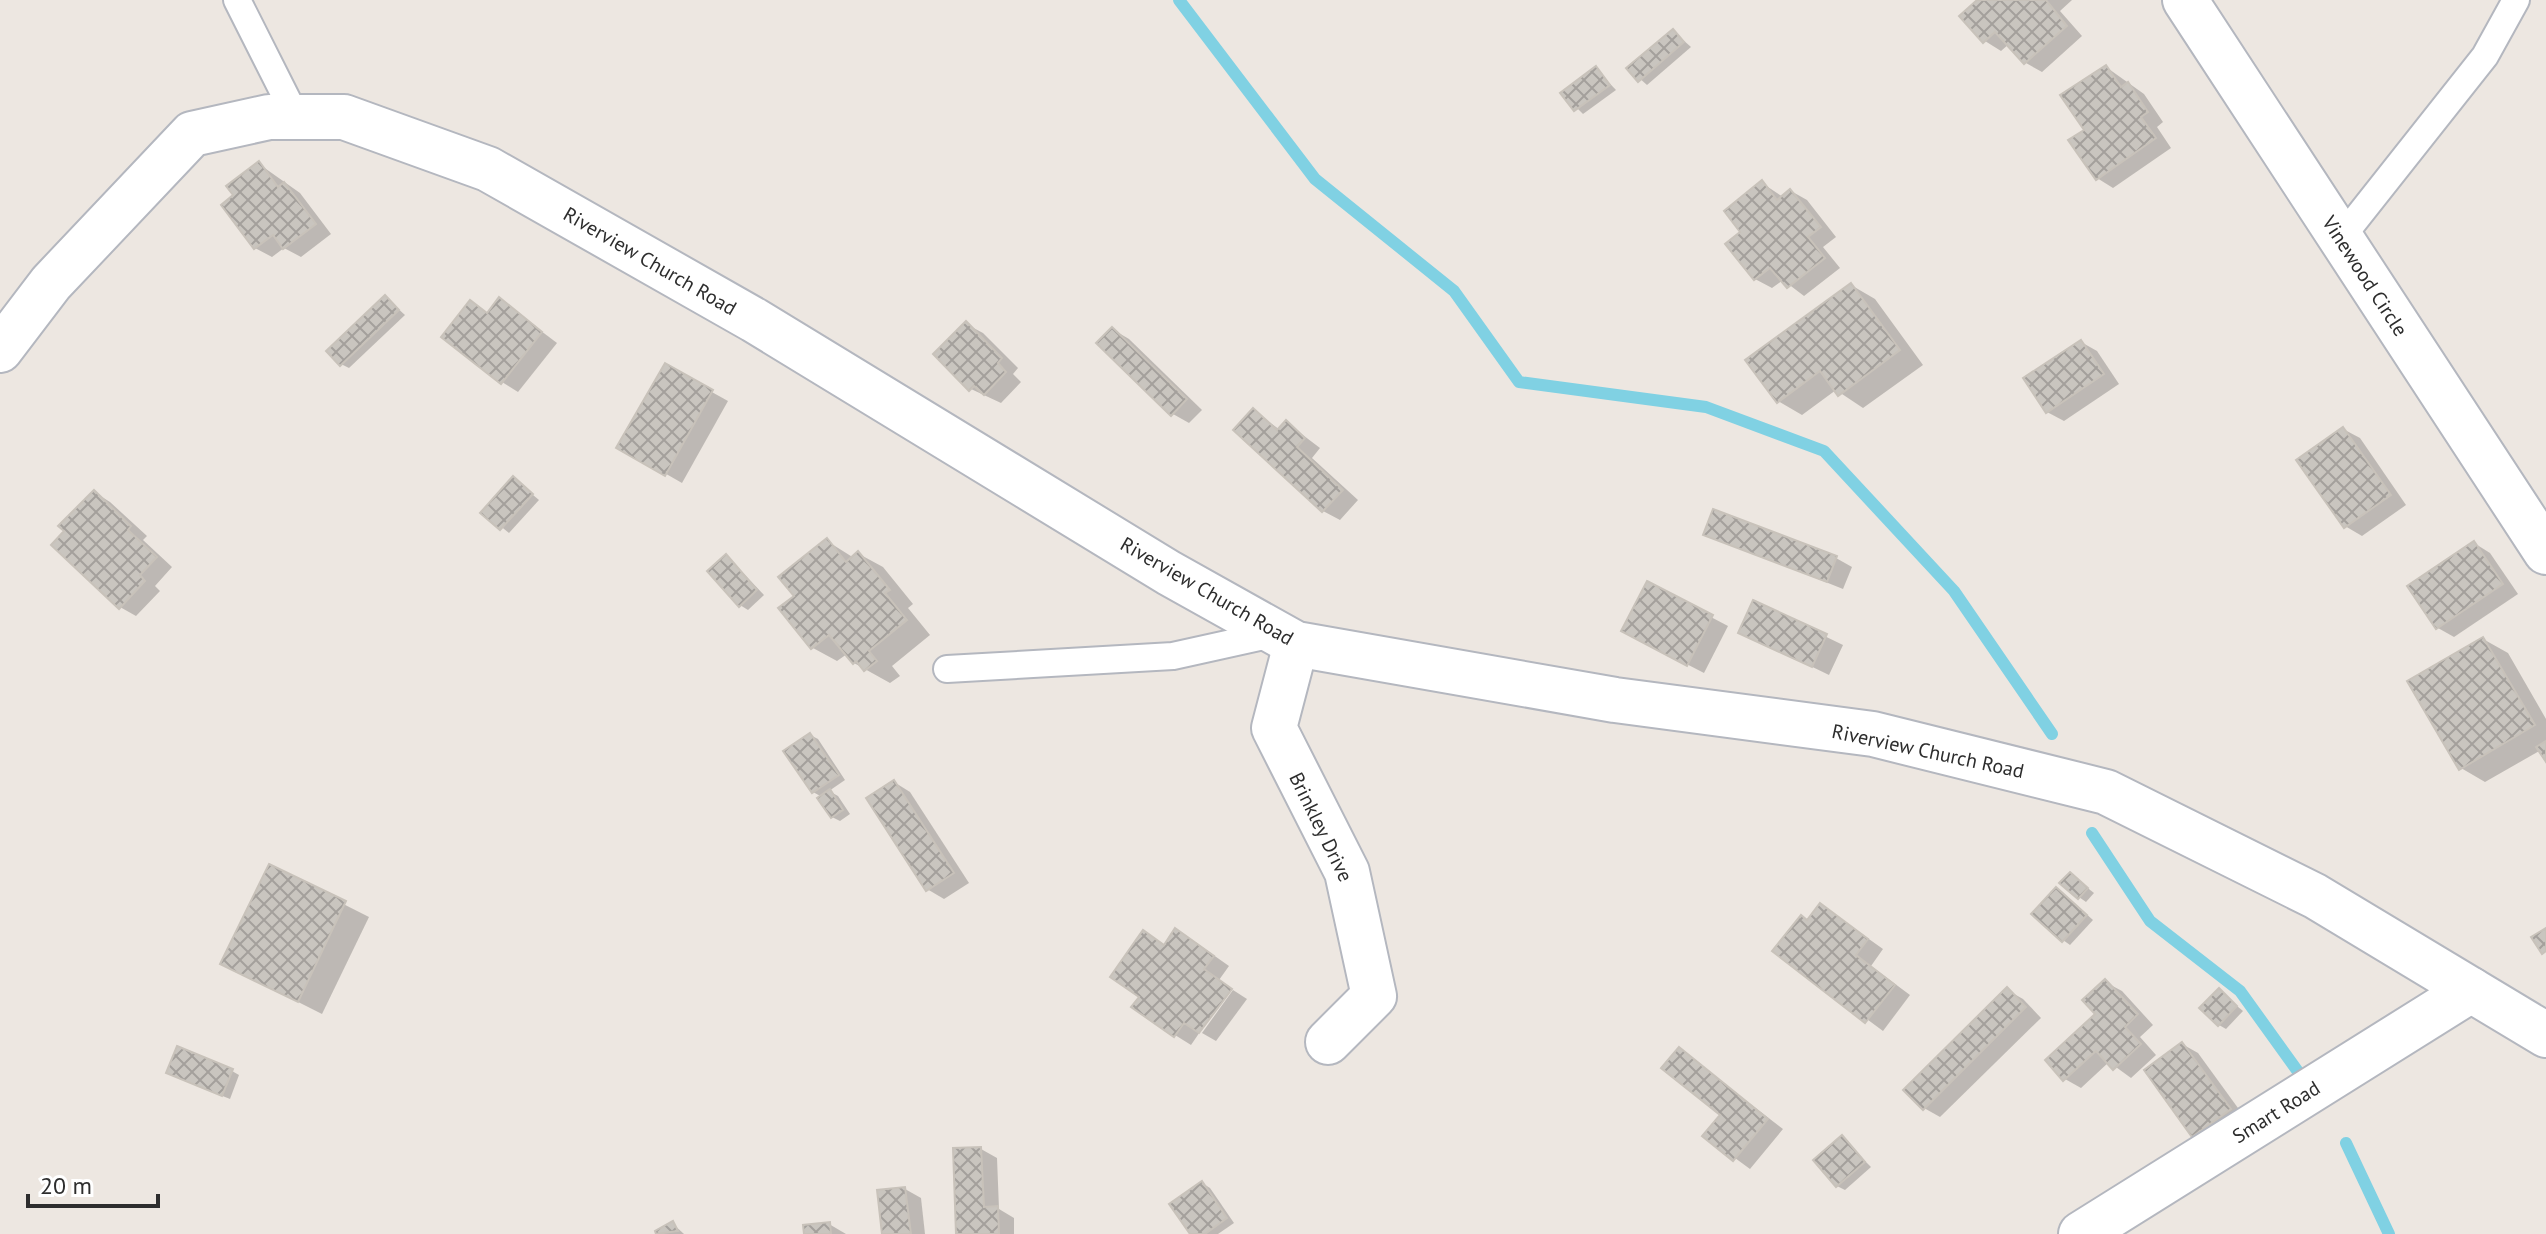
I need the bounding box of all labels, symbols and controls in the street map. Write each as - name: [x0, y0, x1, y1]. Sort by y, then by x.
- street label: Riverview Church Road: [559, 201, 741, 321]
- street label: Vinewood Circle: [2316, 210, 2414, 341]
- street label: Riverview Church Road: [1116, 531, 1298, 651]
- street label: Riverview Church Road: [1830, 718, 2026, 784]
- street label: Brinkley Drive: [1283, 768, 1359, 886]
- street label: Smart Road: [2227, 1075, 2325, 1149]
- scale bar: [28, 1158, 158, 1208]
- text: 20 m: [40, 1170, 92, 1201]

